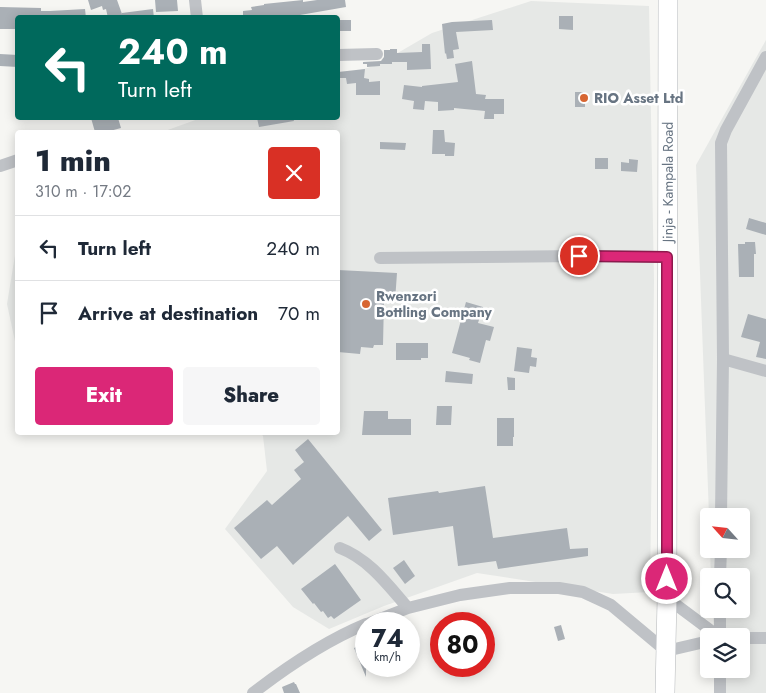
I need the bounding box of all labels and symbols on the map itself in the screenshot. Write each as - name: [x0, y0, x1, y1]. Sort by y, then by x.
- place label: RIO Asset Ltd: [594, 88, 683, 108]
- marker: RIO Asset Ltd: [578, 92, 590, 104]
- street label: Jinja - Kampala Road: [658, 122, 678, 244]
- pin: [558, 235, 600, 277]
- place label: Rwenzori Bottling Company: [376, 286, 493, 322]
- marker: Rwenzori Bottling Company: [360, 298, 372, 310]
- north arrow: [700, 508, 750, 558]
- position arrow: [640, 552, 692, 604]
- speed limit sign: 80: [430, 612, 495, 677]

